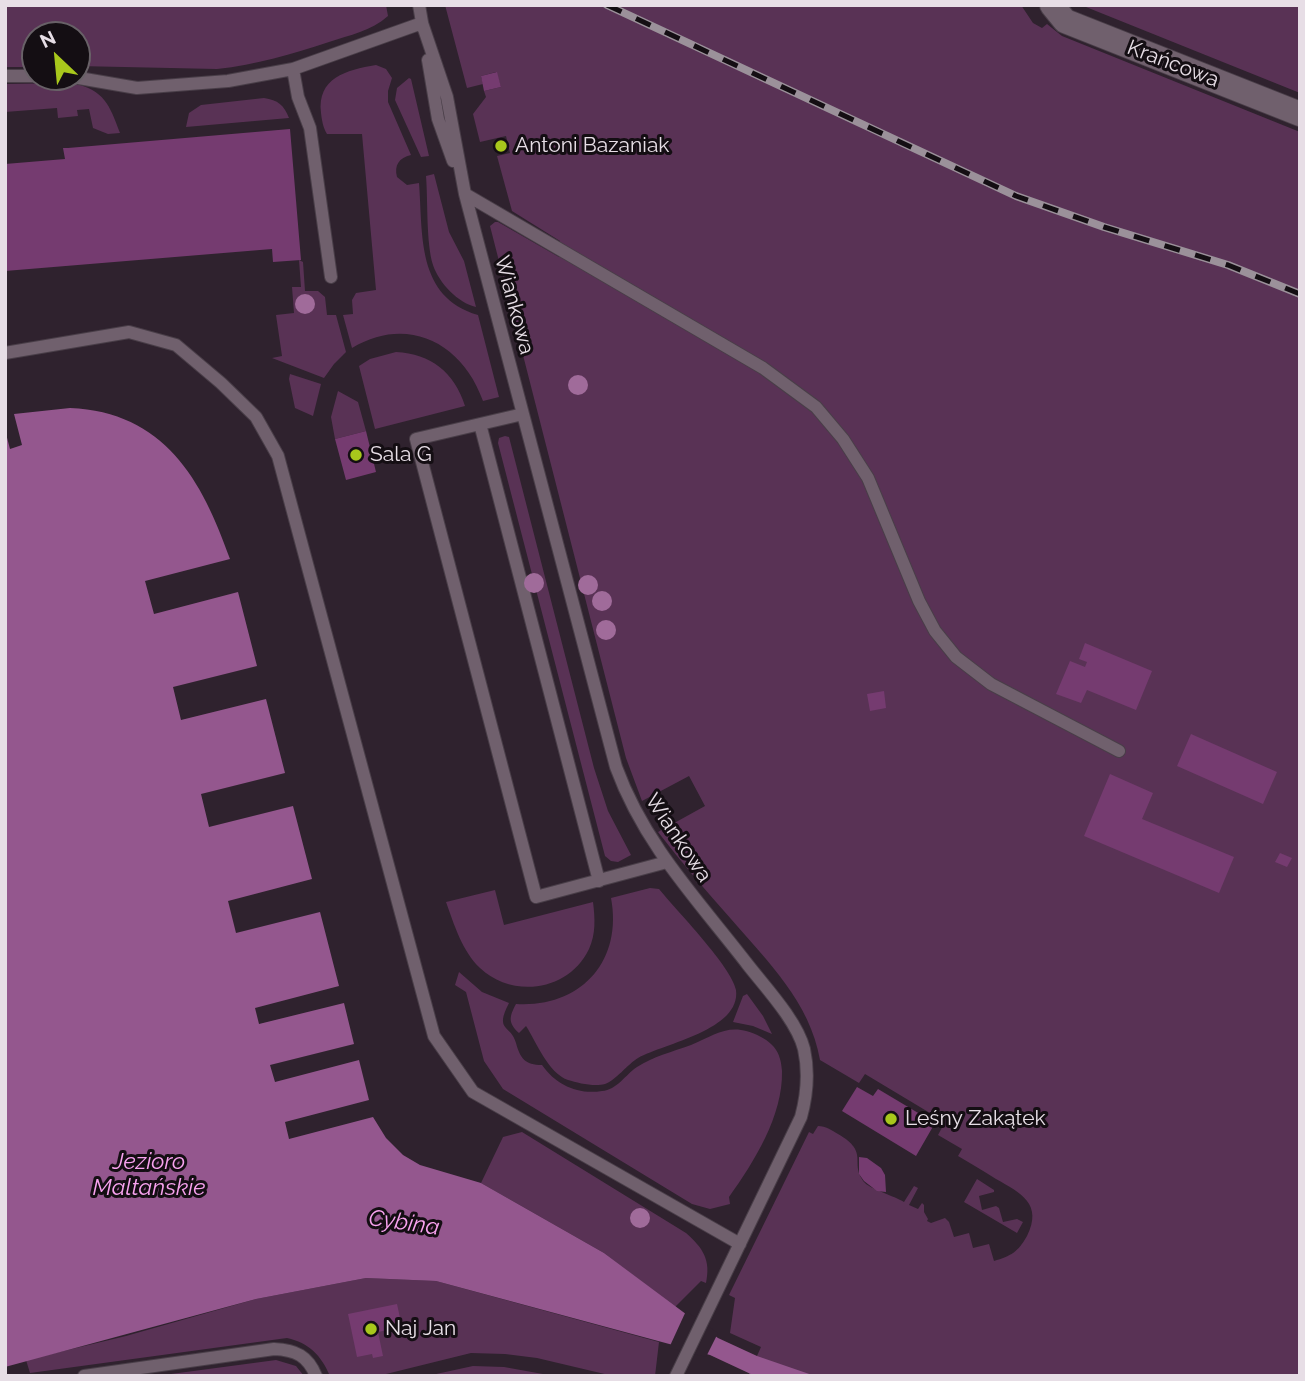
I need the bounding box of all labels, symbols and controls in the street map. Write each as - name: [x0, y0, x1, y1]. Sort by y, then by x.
- north arrow: [21, 21, 91, 91]
- text: N: [36, 26, 59, 52]
- street label: Krańcowa: [1124, 35, 1222, 93]
- place label: Antoni Bazaniak: [515, 133, 669, 159]
- marker: Antoni Bazaniak: [493, 138, 509, 154]
- street label: Wiankowa: [489, 253, 539, 357]
- place label: Sala G: [370, 442, 432, 468]
- marker: Sala G: [348, 447, 364, 463]
- street label: Wiankowa: [639, 789, 717, 887]
- place label: Leśny Zakątek: [905, 1106, 1046, 1132]
- marker: Leśny Zakątek: [883, 1111, 899, 1127]
- water label: Jezioro Maltańskie: [93, 1148, 205, 1202]
- water label: Cybina: [367, 1204, 441, 1242]
- place label: Naj Jan: [385, 1316, 456, 1342]
- marker: Naj Jan: [363, 1321, 379, 1337]

